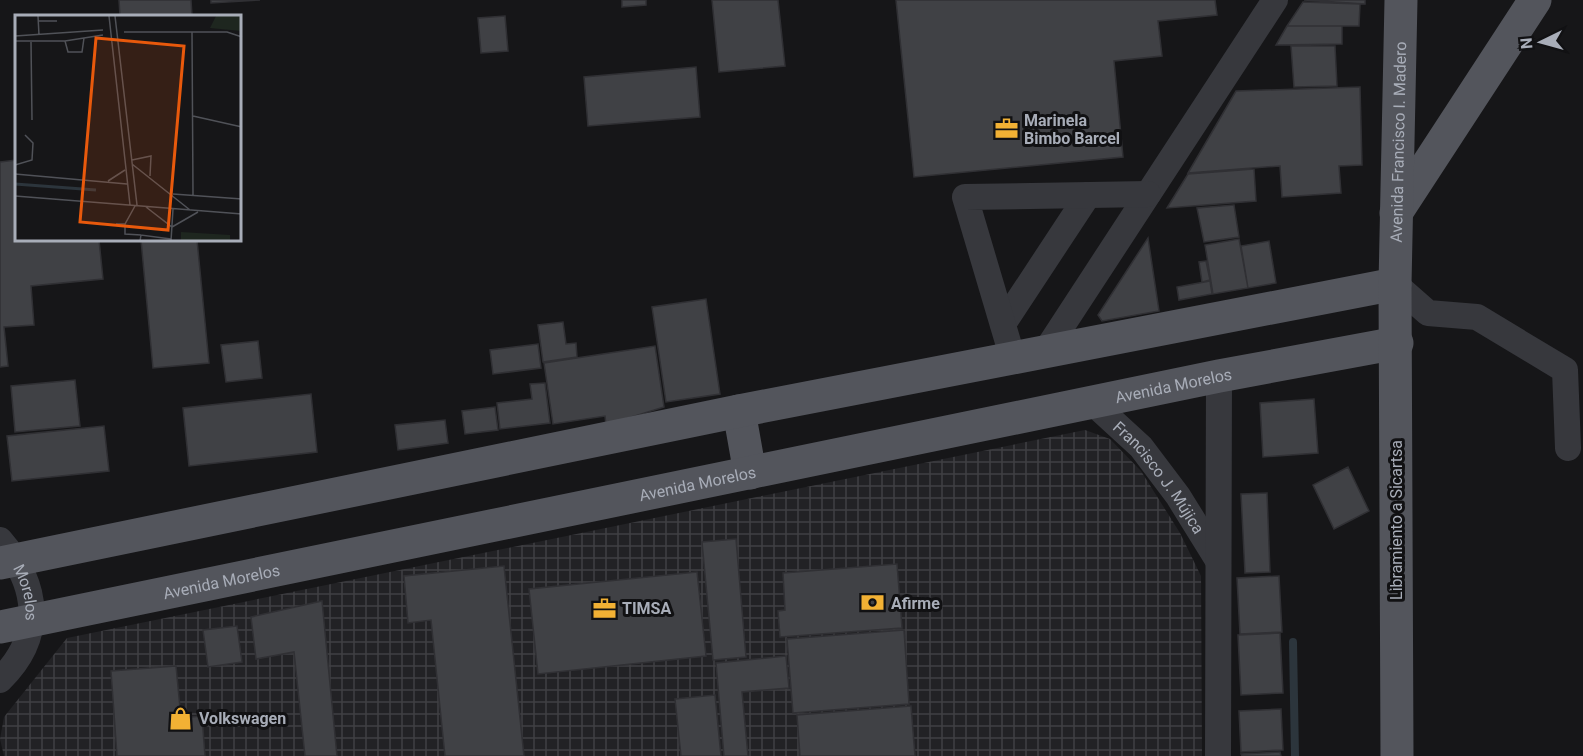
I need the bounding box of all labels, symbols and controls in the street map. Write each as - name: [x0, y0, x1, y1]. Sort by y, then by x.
- north arrow: [1511, 12, 1571, 72]
- inset map: [15, 15, 242, 242]
- text: N: [1517, 37, 1537, 50]
- street label: Avenida Francisco I. Madero: [1386, 41, 1410, 243]
- place label: Marinela Bimbo Barcel: [1024, 111, 1120, 148]
- office icon: Marinela Bimbo Barcel: [993, 116, 1019, 142]
- street label: Avenida Morelos: [1113, 364, 1233, 407]
- street label: Francisco J. Mújica: [1109, 417, 1208, 537]
- street label: Libramiento a Sicartsa: [1387, 440, 1406, 600]
- street label: Avenida Morelos: [637, 462, 757, 505]
- street label: Avenida Morelos: [161, 560, 281, 603]
- street label: Morelos: [10, 561, 41, 621]
- bank icon: Afirme: [860, 590, 886, 616]
- place label: Afirme: [891, 594, 940, 613]
- office icon: TIMSA: [591, 595, 617, 621]
- place label: TIMSA: [622, 599, 671, 618]
- shop icon: Volkswagen: [168, 705, 194, 731]
- place label: Volkswagen: [199, 709, 286, 728]

